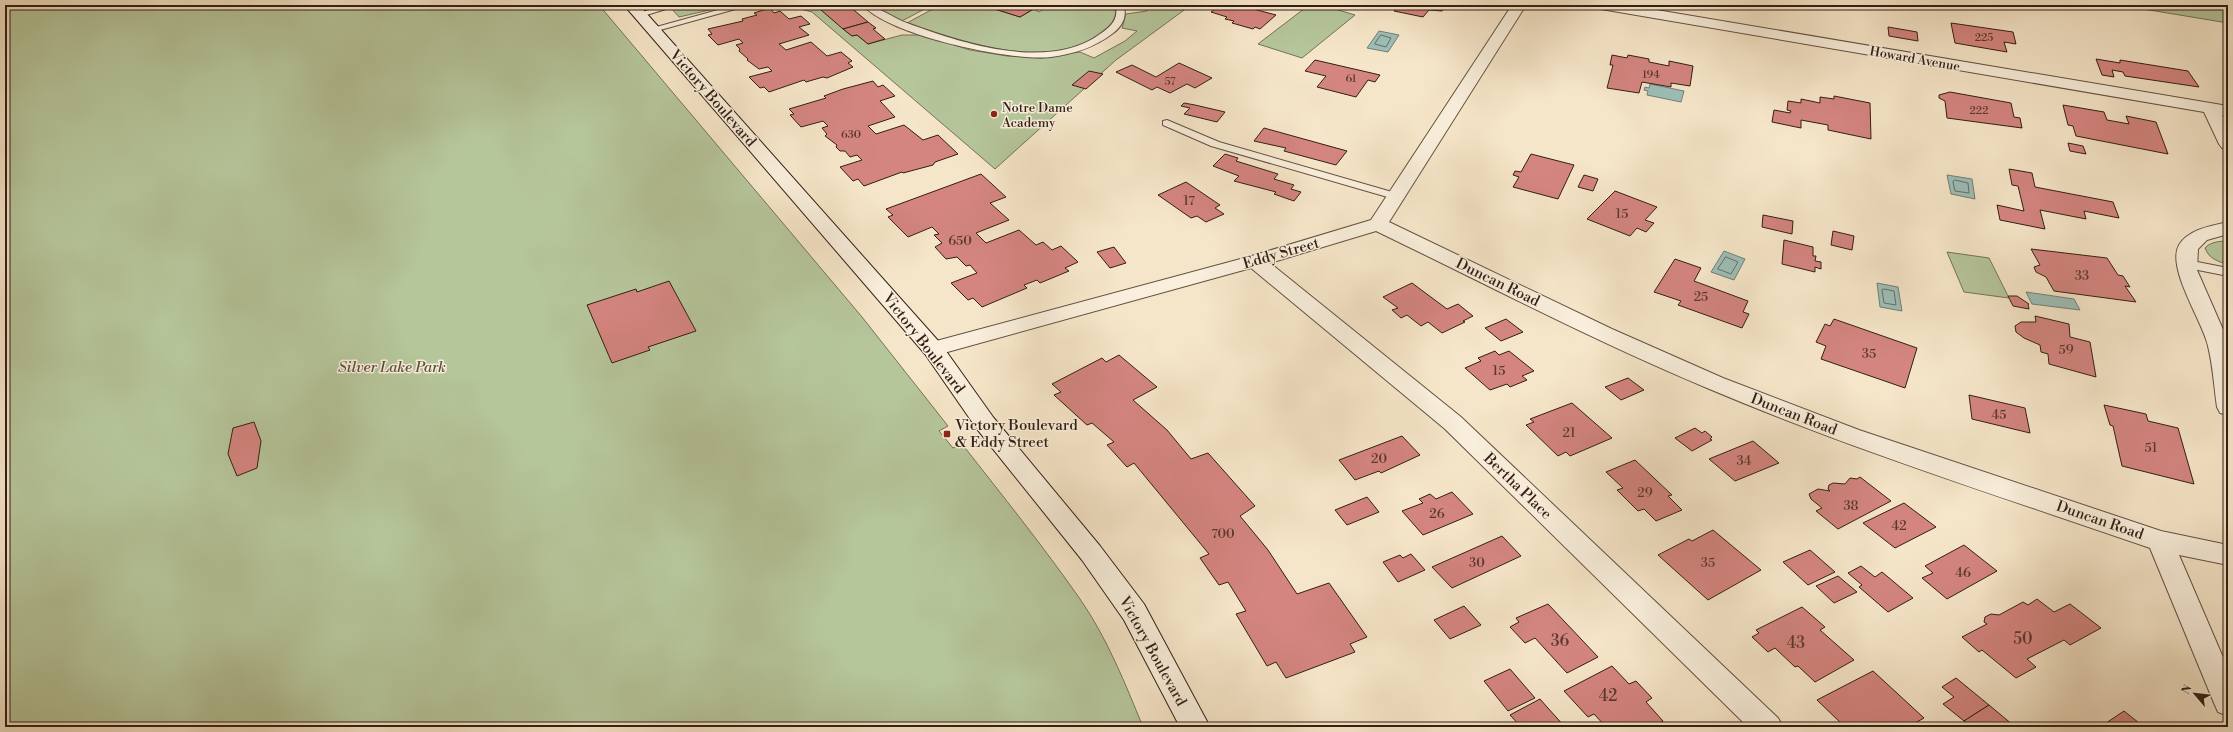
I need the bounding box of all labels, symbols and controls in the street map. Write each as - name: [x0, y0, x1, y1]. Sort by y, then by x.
- house number: 225: [1975, 31, 1993, 45]
- street label: Howard Avenue: [1868, 43, 1962, 75]
- street label: Victory Boulevard: [665, 45, 760, 151]
- house number: 194: [1642, 68, 1660, 82]
- house number: 61: [1345, 72, 1357, 86]
- house number: 57: [1164, 75, 1176, 89]
- place label: Notre Dame Academy: [1001, 100, 1073, 131]
- house number: 222: [1970, 104, 1988, 118]
- marker: Notre Dame Academy: [989, 109, 999, 119]
- house number: 630: [841, 128, 861, 142]
- house number: 17: [1183, 193, 1195, 209]
- house number: 15: [1616, 206, 1628, 222]
- house number: 650: [948, 233, 972, 249]
- street label: Eddy Street: [1241, 233, 1322, 273]
- street label: Duncan Road: [1453, 254, 1543, 311]
- house number: 33: [2075, 268, 2089, 284]
- street label: Victory Boulevard: [878, 288, 969, 398]
- house number: 25: [1694, 289, 1708, 305]
- house number: 59: [2058, 342, 2074, 358]
- house number: 35: [1862, 346, 1876, 362]
- park label: Silver Lake Park: [338, 358, 446, 377]
- house number: 15: [1493, 363, 1505, 379]
- street label: Duncan Road: [1748, 389, 1840, 440]
- house number: 45: [1992, 407, 2006, 423]
- place label: Victory Boulevard & Eddy Street: [954, 416, 1078, 452]
- house number: 21: [1562, 425, 1576, 441]
- marker: Victory Boulevard & Eddy Street: [942, 429, 952, 439]
- house number: 51: [2145, 440, 2158, 456]
- street label: Bertha Place: [1479, 448, 1556, 524]
- house number: 20: [1371, 451, 1387, 467]
- house number: 34: [1736, 453, 1752, 469]
- house number: 29: [1637, 485, 1653, 501]
- street label: Duncan Road: [2054, 497, 2146, 544]
- house number: 38: [1843, 498, 1859, 514]
- house number: 26: [1429, 506, 1445, 522]
- house number: 42: [1891, 518, 1907, 534]
- house number: 700: [1211, 526, 1235, 542]
- house number: 30: [1469, 555, 1485, 571]
- house number: 35: [1701, 555, 1715, 571]
- house number: 46: [1955, 565, 1971, 581]
- street label: Victory Boulevard: [1114, 592, 1191, 710]
- house number: 50: [2013, 629, 2033, 649]
- house number: 36: [1551, 631, 1570, 651]
- house number: 43: [1787, 633, 1805, 653]
- north arrow: [2175, 674, 2215, 714]
- text: N: [2179, 682, 2195, 697]
- house number: 42: [1599, 686, 1617, 706]

